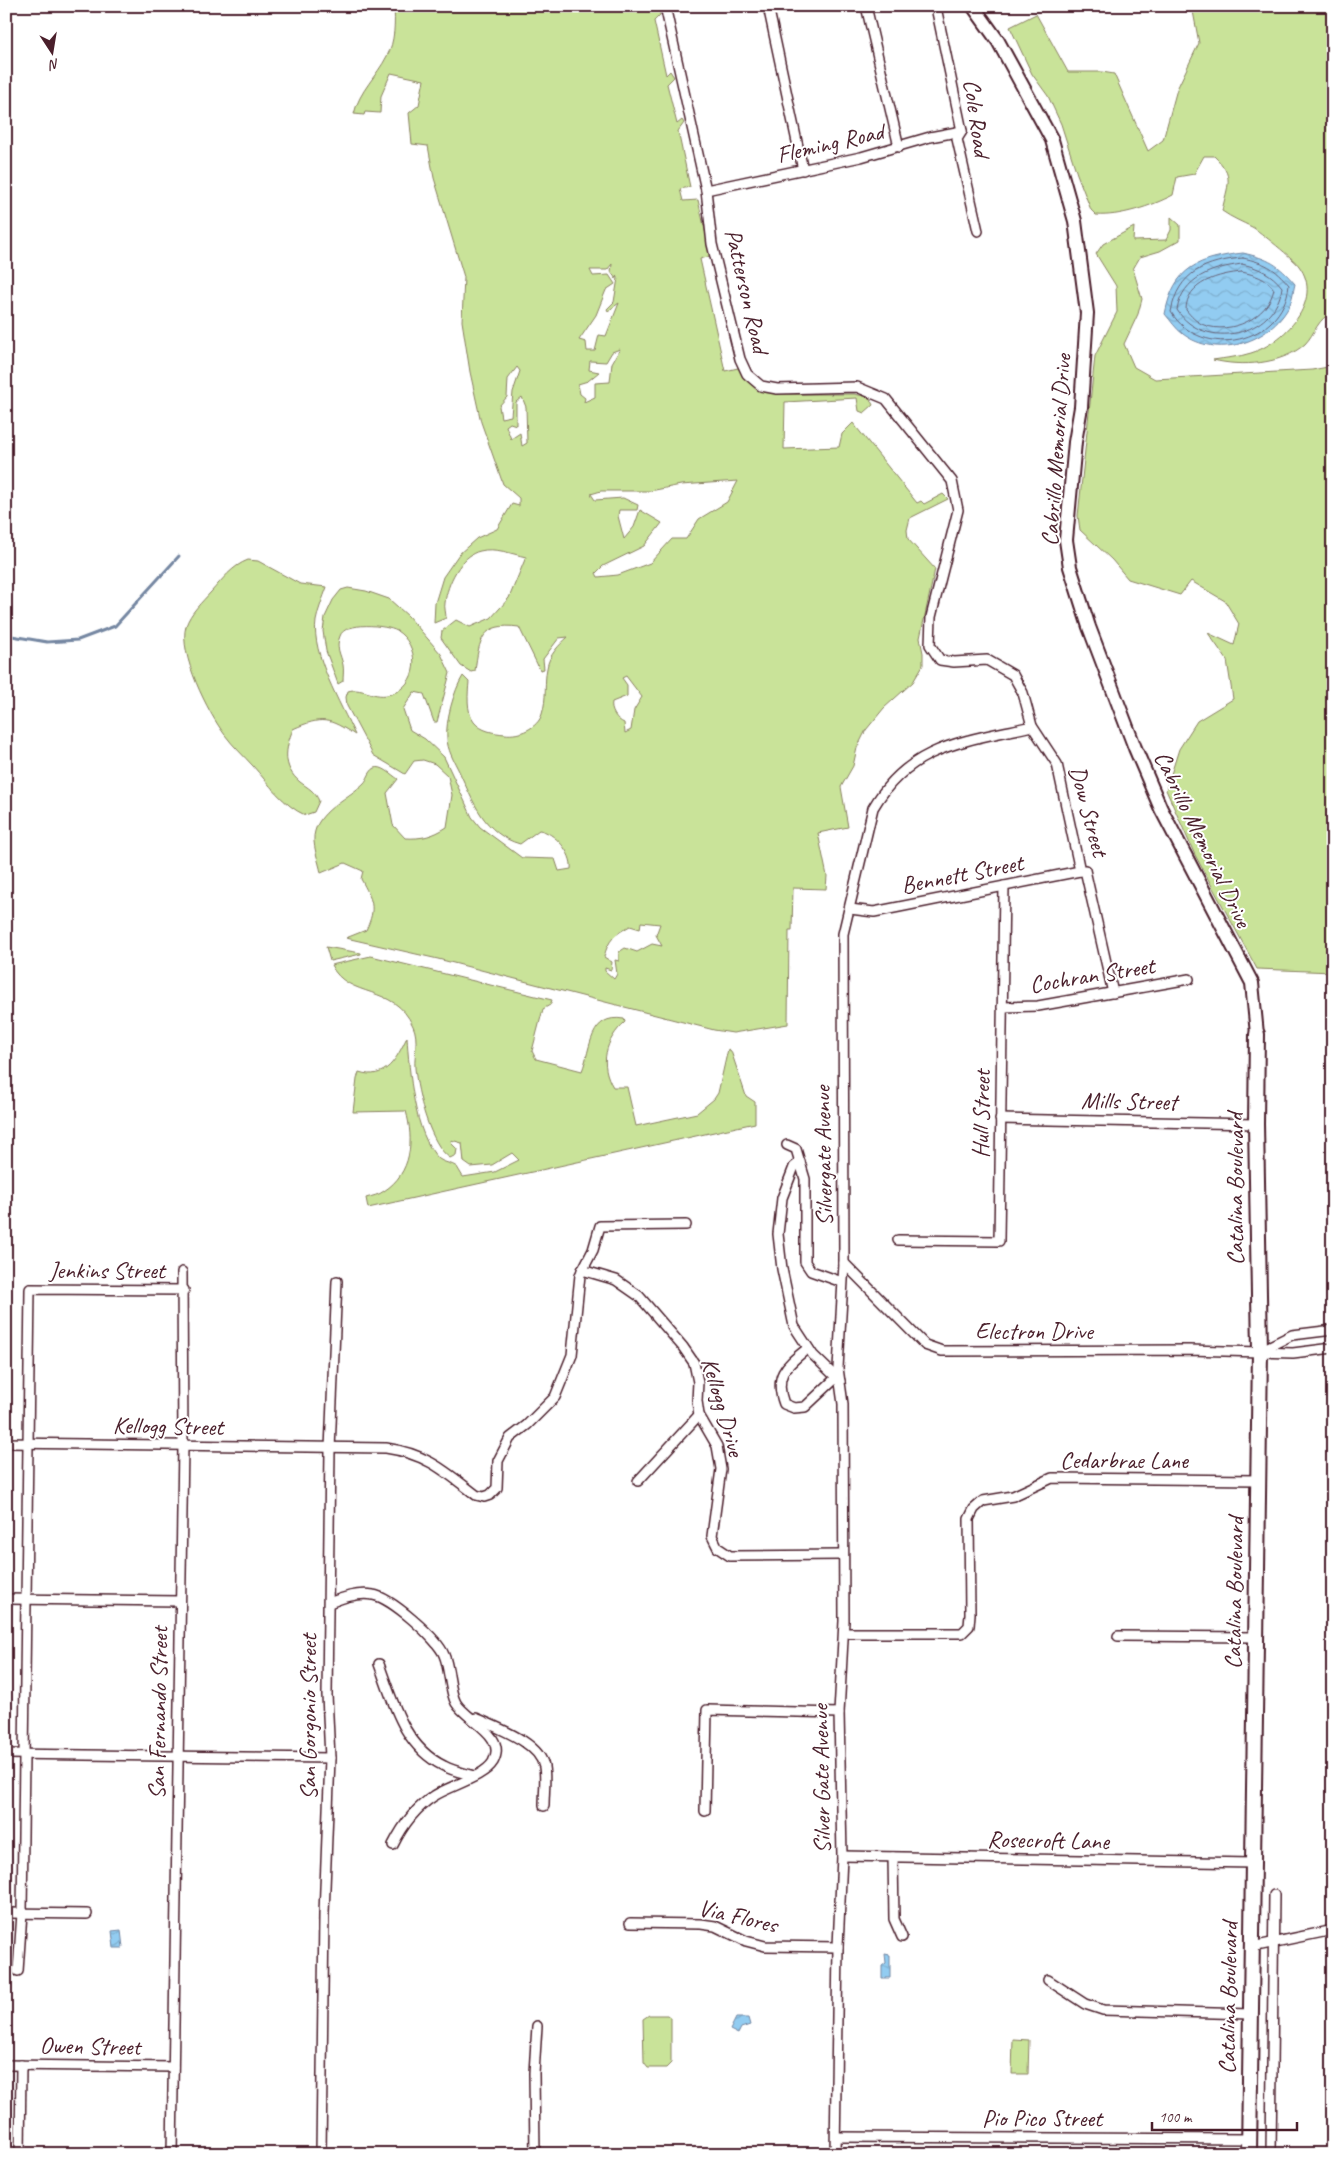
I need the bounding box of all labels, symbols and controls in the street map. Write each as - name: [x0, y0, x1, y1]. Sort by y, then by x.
- north arrow: [28, 28, 78, 78]
- text: N: [46, 55, 61, 74]
- street label: Cole Road: [957, 77, 998, 162]
- street label: Fleming Road: [774, 115, 890, 170]
- street label: Patterson Road: [718, 226, 777, 359]
- street label: Cabrillo Memorial Drive: [1034, 351, 1078, 547]
- street label: Cabrillo Memorial Drive: [1147, 746, 1260, 934]
- street label: Dow Street: [1063, 763, 1116, 861]
- street label: Bennett Street: [899, 847, 1027, 900]
- street label: Cochran Street: [1027, 950, 1159, 1000]
- street label: Hull Street: [965, 1068, 997, 1158]
- street label: Silvergate Avenue: [807, 1083, 839, 1226]
- street label: Mills Street: [1081, 1085, 1180, 1117]
- street label: Catalina Boulevard: [1220, 1109, 1250, 1265]
- street label: Jenkins Street: [48, 1255, 167, 1285]
- street label: Electron Drive: [975, 1316, 1095, 1346]
- street label: Kellogg Drive: [695, 1354, 752, 1462]
- street label: Kellogg Street: [113, 1410, 225, 1442]
- street label: Cedarbrae Lane: [1060, 1445, 1190, 1475]
- street label: Catalina Boulevard: [1218, 1513, 1250, 1669]
- street label: San Fernando Street: [141, 1624, 175, 1800]
- street label: San Gorgonio Street: [293, 1632, 323, 1800]
- street label: Silver Gate Avenue: [805, 1702, 837, 1854]
- street label: Rosecroft Lane: [987, 1824, 1111, 1856]
- street label: Via Flores: [696, 1892, 782, 1940]
- street label: Catalina Boulevard: [1212, 1918, 1244, 2074]
- street label: Owen Street: [39, 2030, 143, 2062]
- scale bar: [1152, 2100, 1296, 2132]
- street label: Pio Pico Street: [982, 2103, 1104, 2133]
- text: 100 m: [1159, 2108, 1193, 2127]

